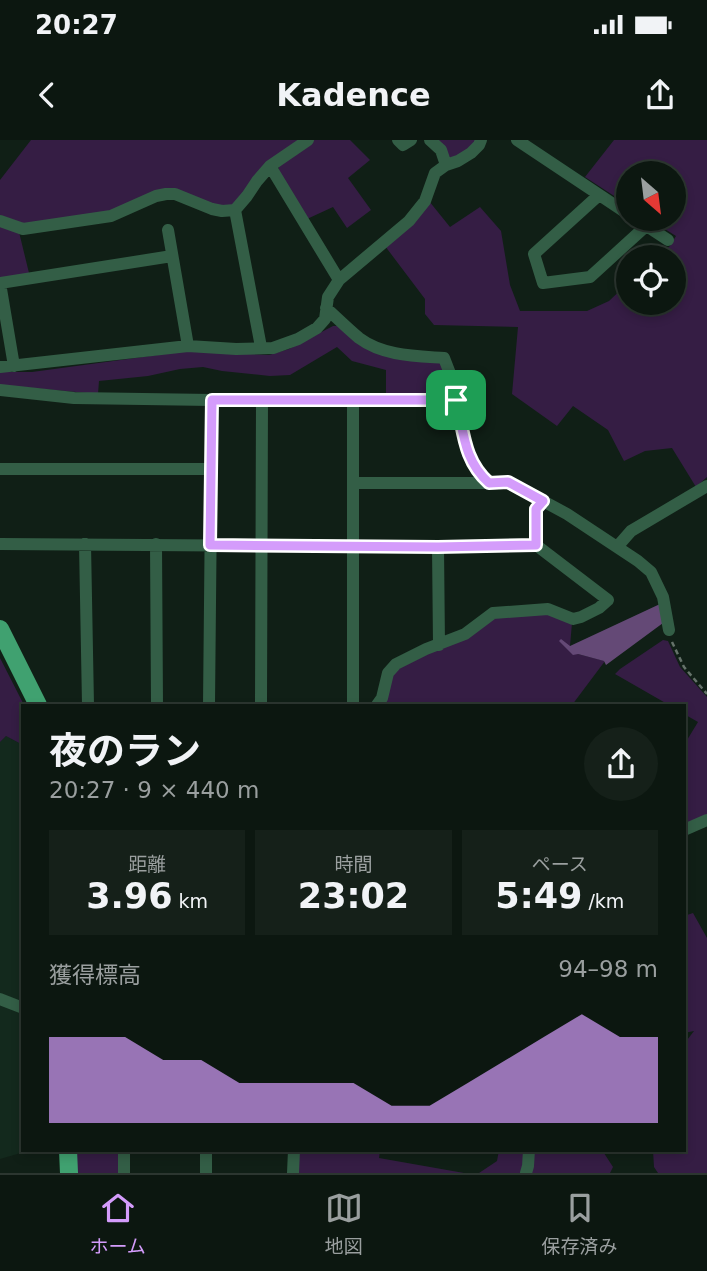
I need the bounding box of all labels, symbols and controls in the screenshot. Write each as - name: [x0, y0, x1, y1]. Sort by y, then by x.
- text: 20:27: [35, 10, 118, 40]
- icon: back: [28, 76, 66, 114]
- text: Kadence: [276, 76, 431, 114]
- icon: share: [641, 76, 679, 114]
- north arrow: [616, 161, 686, 231]
- map controls: [616, 161, 686, 315]
- button: locate: [616, 245, 686, 315]
- pin: [426, 370, 486, 430]
- icon: arrive: [437, 381, 475, 419]
- button: share: [584, 727, 658, 801]
- text: 夜のラン: [49, 729, 201, 773]
- text: 20:27 · 9 × 440 m: [49, 777, 259, 803]
- text: 距離: [128, 853, 166, 875]
- text: 時間: [334, 853, 373, 875]
- text: ペース: [532, 853, 588, 875]
- text: 3.96: [86, 876, 173, 916]
- text: 23:02: [298, 876, 409, 916]
- text: 5:49: [495, 876, 582, 916]
- text: km: [173, 890, 208, 912]
- text: /km: [582, 890, 624, 912]
- text: 94–98 m: [558, 956, 658, 982]
- text: 獲得標高: [49, 962, 141, 988]
- tab: ホーム: [89, 1189, 146, 1258]
- tab: 地図: [325, 1189, 363, 1258]
- tab: 保存済み: [542, 1189, 618, 1258]

